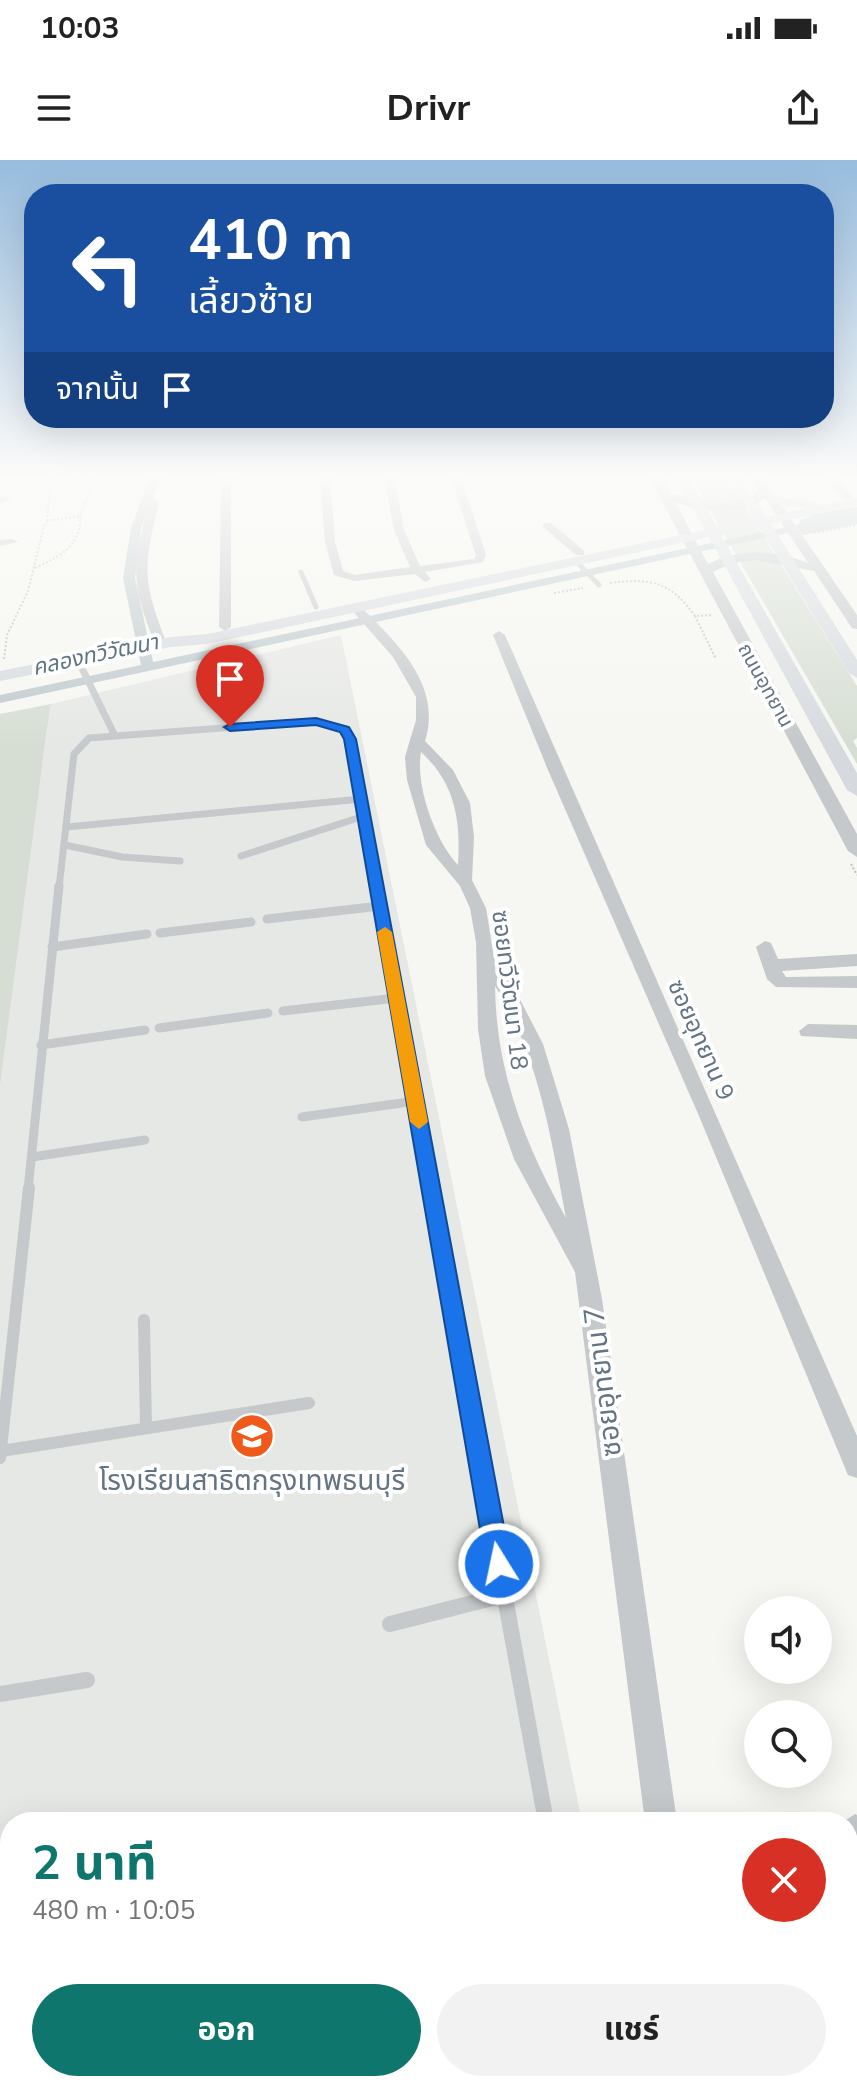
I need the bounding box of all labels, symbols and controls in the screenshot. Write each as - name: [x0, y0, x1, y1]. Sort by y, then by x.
- text: 10:03: [40, 8, 119, 49]
- text: Drivr: [387, 84, 470, 133]
- icon: menu: [32, 86, 76, 130]
- icon: share: [781, 86, 825, 130]
- text: 410 m: [188, 202, 353, 279]
- icon: left: [56, 216, 160, 320]
- text: เลี้ยวซ้าย: [188, 277, 314, 326]
- icon: arrive: [155, 368, 199, 412]
- text: จากนั้น: [56, 369, 139, 410]
- water label: คลองทวีวัฒนา: [30, 627, 162, 683]
- street label: ถนนอุทยาน: [731, 638, 800, 732]
- pin: [196, 645, 264, 727]
- icon: arrive: [208, 657, 252, 701]
- street label: ซอยทวีวัฒนา 18: [484, 908, 536, 1072]
- street label: ซอยอุทยาน 9: [660, 975, 742, 1105]
- street label: ซอยอุทยาน 7: [575, 1305, 631, 1459]
- school or university icon: โรงเรียนสาธิตกรุงเทพธนบุรี: [228, 1412, 276, 1460]
- place label: โรงเรียนสาธิตกรุงเทพธนบุรี: [99, 1462, 405, 1500]
- position arrow: [457, 1522, 541, 1606]
- map controls: [744, 1596, 832, 1788]
- button: sound: [744, 1596, 832, 1684]
- button: search: [744, 1700, 832, 1788]
- text: 2 นาที: [32, 1830, 157, 1896]
- button: close: [742, 1838, 826, 1922]
- text: 480 m · 10:05: [32, 1893, 195, 1928]
- button: ออก: [32, 1984, 421, 2076]
- button: แชร์: [437, 1984, 826, 2076]

